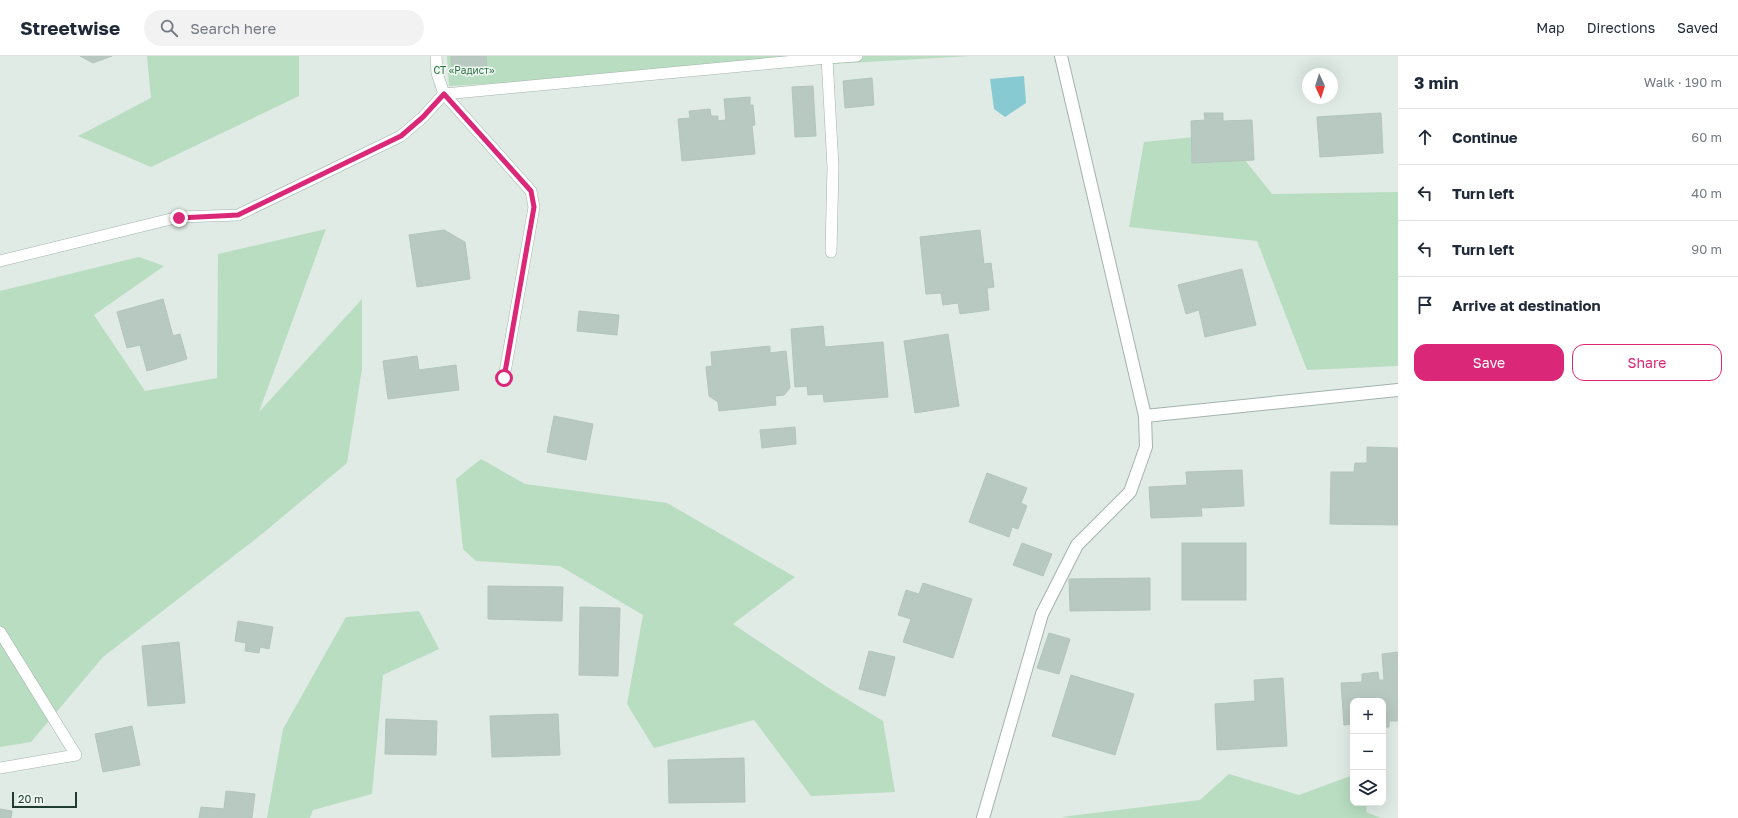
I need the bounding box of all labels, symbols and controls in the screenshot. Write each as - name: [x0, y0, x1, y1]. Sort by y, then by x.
- search box: [144, 10, 424, 46]
- text: Streetwise: [20, 16, 120, 39]
- icon: search: [158, 17, 180, 39]
- text: Search here: [190, 19, 276, 37]
- text: Map: [1536, 19, 1565, 36]
- text: Directions: [1587, 19, 1655, 36]
- text: Saved: [1677, 19, 1718, 36]
- park label: СТ «Радист»: [434, 64, 495, 76]
- north arrow: [1302, 68, 1338, 104]
- text: 3 min: [1414, 72, 1458, 93]
- text: Walk · 190 m: [1644, 74, 1722, 90]
- icon: ahead: [1414, 126, 1436, 148]
- text: Continue: [1452, 128, 1518, 146]
- text: 60 m: [1691, 129, 1722, 145]
- icon: left: [1414, 182, 1436, 204]
- text: Turn left: [1452, 184, 1514, 202]
- text: 40 m: [1691, 185, 1722, 201]
- route end: [170, 209, 188, 227]
- icon: left: [1414, 238, 1436, 260]
- text: Turn left: [1452, 240, 1514, 258]
- text: 90 m: [1691, 241, 1722, 257]
- icon: arrive: [1414, 294, 1436, 316]
- text: Arrive at destination: [1452, 296, 1601, 314]
- button: Save: [1414, 344, 1564, 381]
- button: Share: [1572, 344, 1722, 381]
- route start: [495, 369, 513, 387]
- map controls: [1350, 698, 1386, 806]
- button: +: [1350, 698, 1386, 734]
- button: −: [1350, 734, 1386, 770]
- button: layers: [1350, 770, 1386, 806]
- scale bar: [12, 790, 77, 809]
- text: 20 m: [18, 792, 44, 805]

